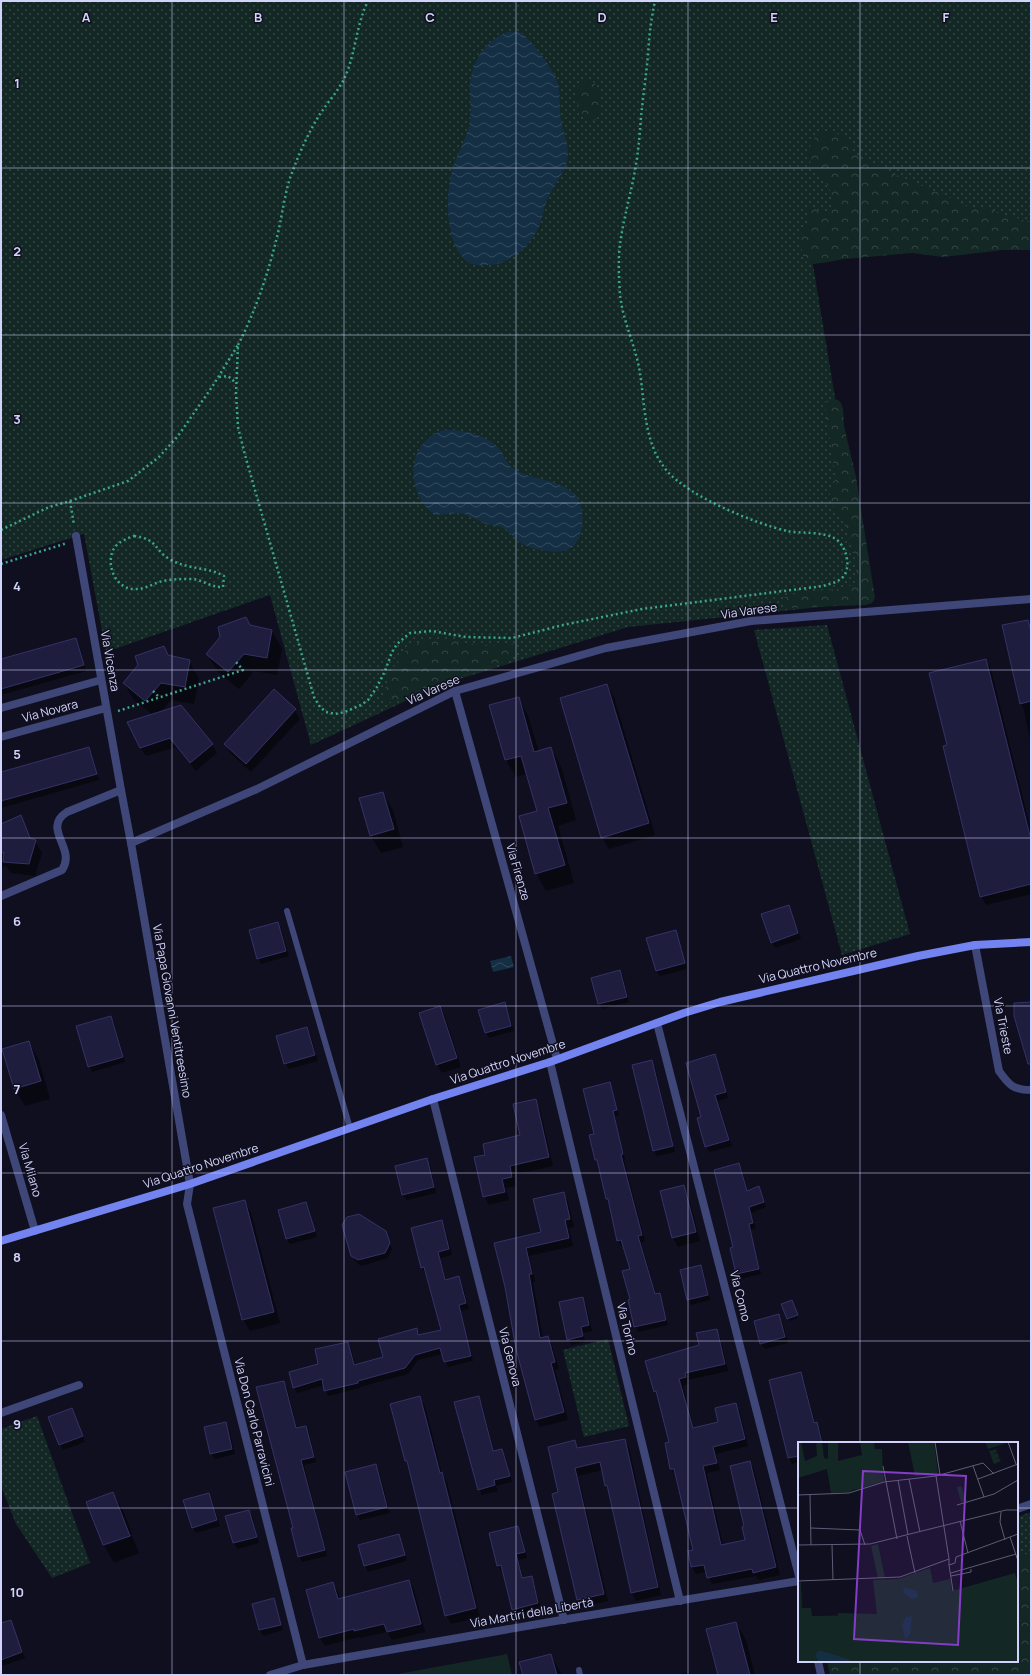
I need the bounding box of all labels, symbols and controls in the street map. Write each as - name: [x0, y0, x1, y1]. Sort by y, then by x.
- text: A: [82, 8, 91, 26]
- text: B: [254, 8, 262, 26]
- text: C: [425, 8, 435, 26]
- text: D: [597, 8, 607, 26]
- text: E: [770, 8, 778, 26]
- text: F: [943, 8, 950, 26]
- text: 1: [14, 74, 20, 92]
- text: 2: [13, 242, 21, 260]
- text: 3: [13, 410, 21, 428]
- text: 4: [13, 577, 21, 595]
- street label: Via Varese: [720, 598, 778, 623]
- street label: Via Vicenza: [97, 629, 124, 693]
- street label: Via Varese: [403, 670, 462, 709]
- street label: Via Novara: [20, 695, 80, 726]
- text: 5: [13, 745, 21, 763]
- street label: Via Firenze: [502, 841, 535, 902]
- text: 6: [13, 912, 21, 930]
- street label: Via Papa Giovanni Ventitreesimo: [149, 923, 196, 1099]
- street label: Via Quattro Novembre: [757, 944, 878, 987]
- street label: Via Trieste: [990, 996, 1017, 1056]
- street label: Via Quattro Novembre: [448, 1035, 568, 1088]
- text: 7: [14, 1080, 21, 1098]
- street label: Via Quattro Novembre: [141, 1139, 261, 1192]
- street label: Via Milano: [15, 1141, 46, 1199]
- text: 8: [13, 1248, 21, 1266]
- street label: Via Como: [726, 1269, 755, 1323]
- street label: Via Torino: [613, 1301, 642, 1357]
- street label: Via Genova: [495, 1325, 526, 1388]
- street label: Via Don Carlo Parravicini: [230, 1356, 279, 1488]
- text: 9: [13, 1415, 21, 1433]
- inset map: [798, 1442, 1018, 1662]
- text: 10: [10, 1583, 24, 1601]
- street label: Via Martiri della Libertà: [469, 1593, 595, 1632]

